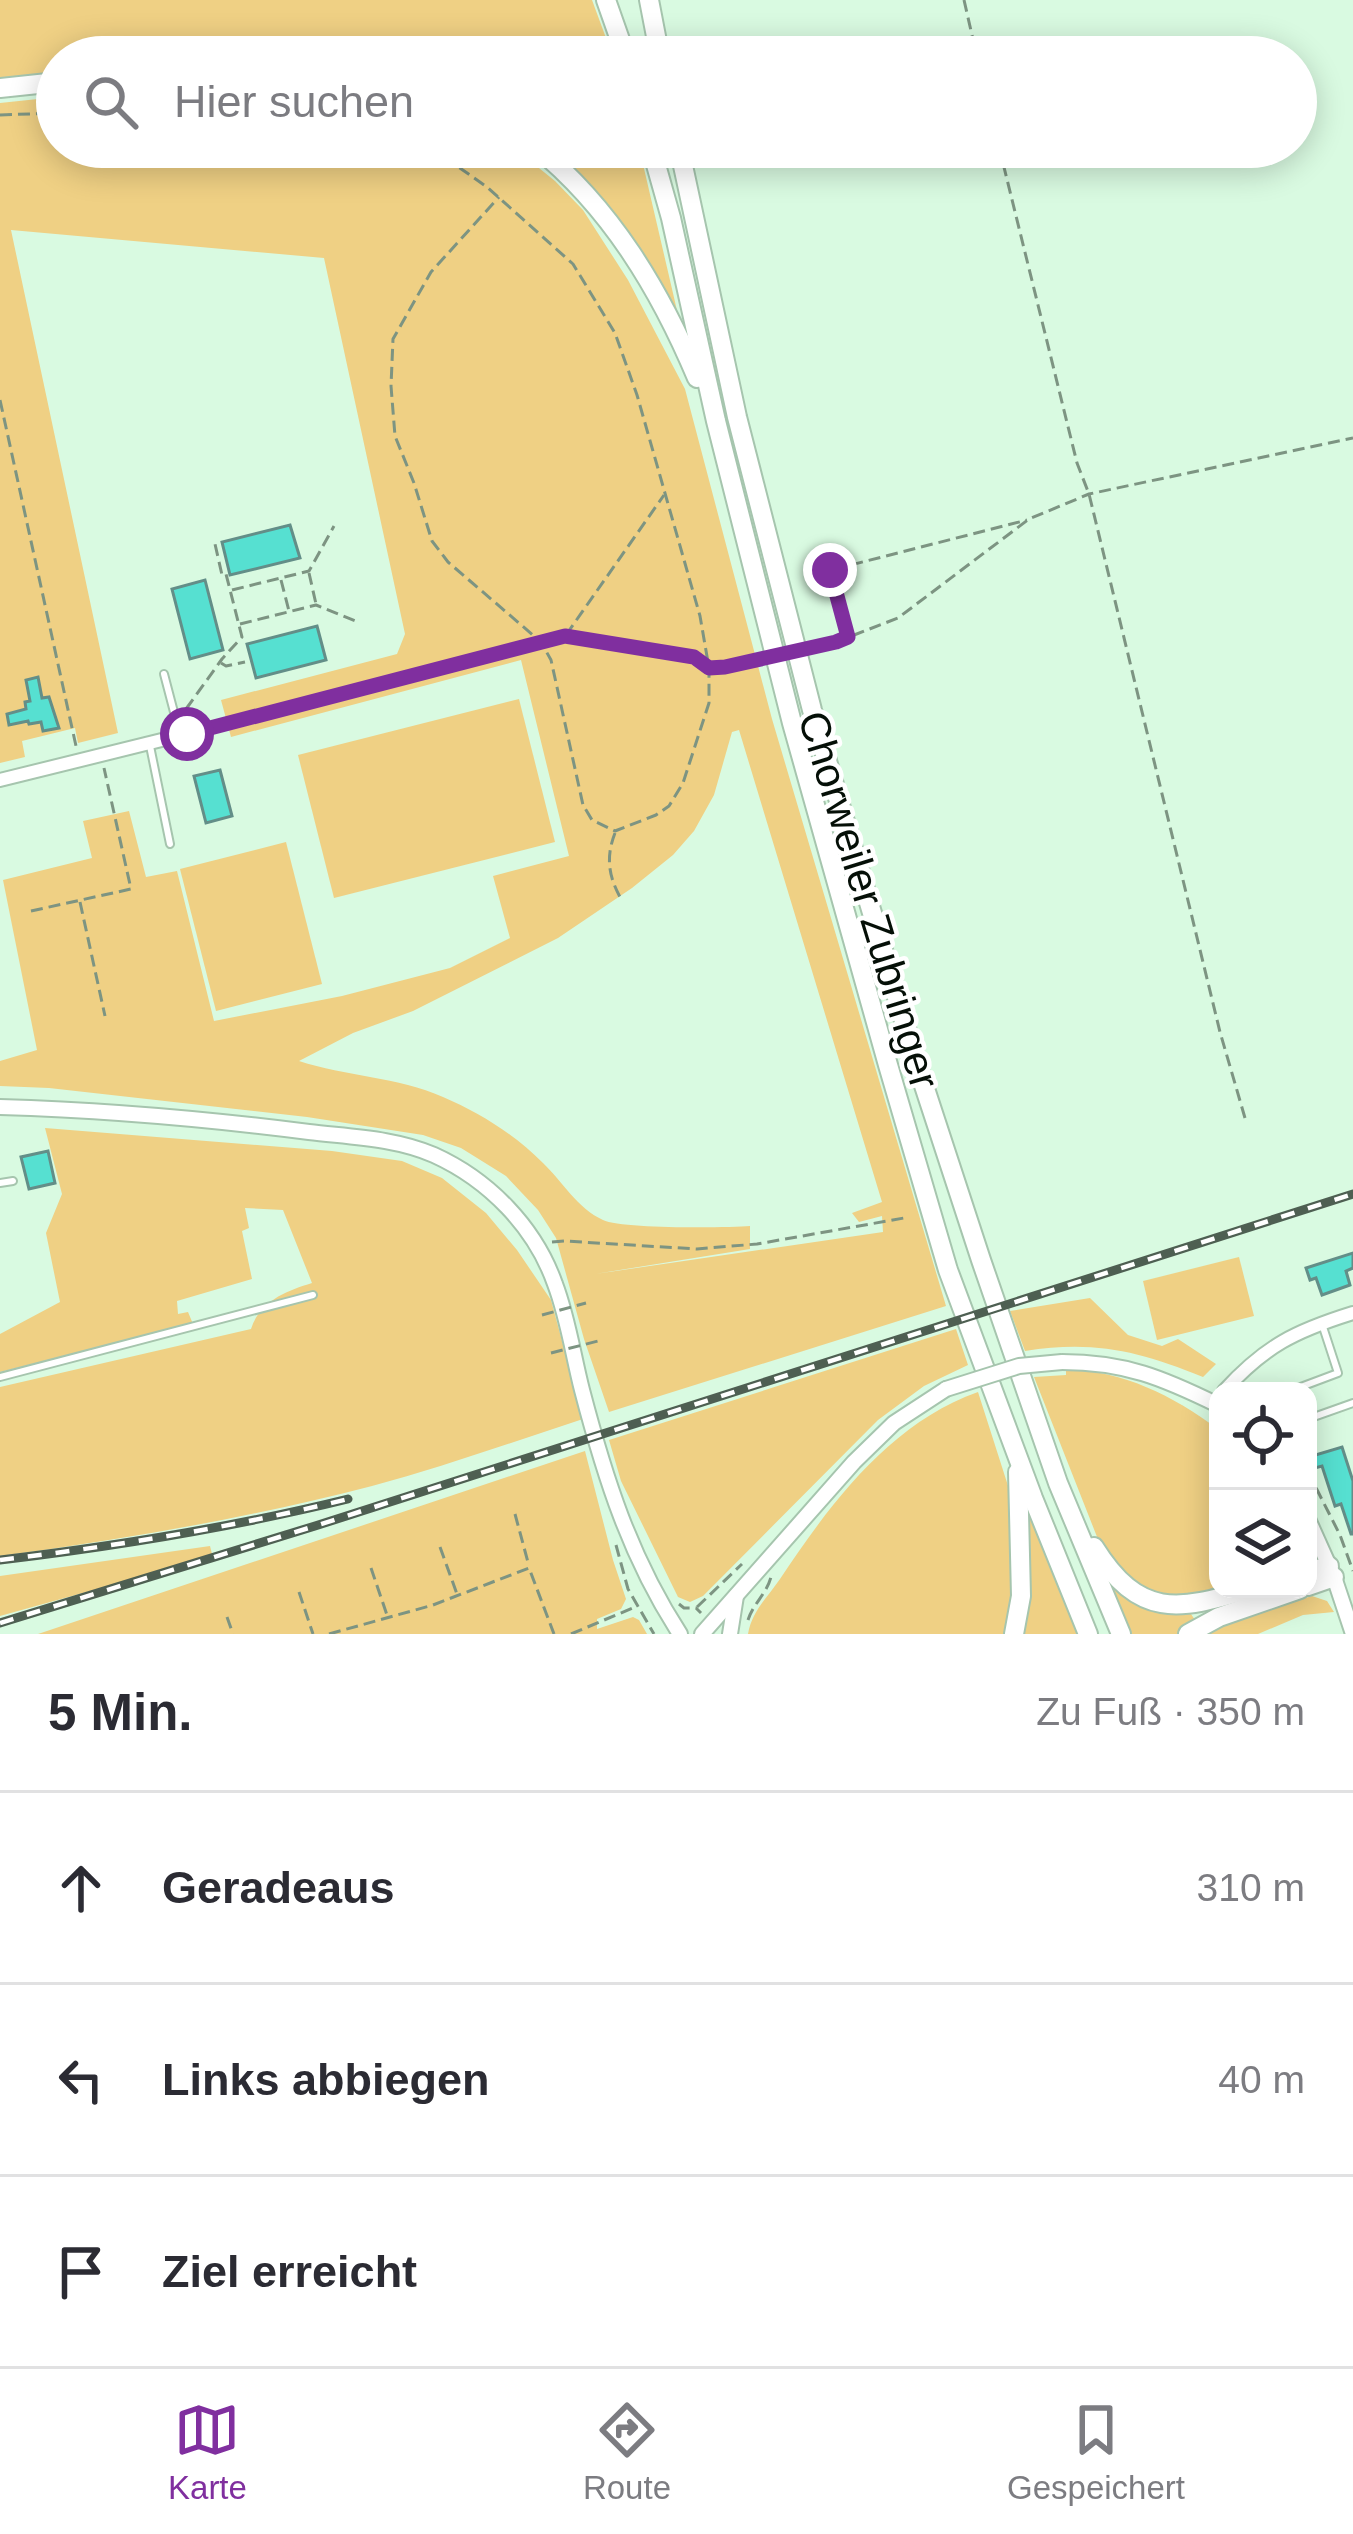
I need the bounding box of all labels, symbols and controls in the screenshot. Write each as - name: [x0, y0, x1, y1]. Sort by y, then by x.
- search box: [36, 36, 1317, 168]
- icon: search: [78, 69, 144, 135]
- text: Hier suchen: [174, 76, 414, 127]
- route end: [803, 543, 857, 597]
- street label: Chorweiler Zubringer: [789, 706, 949, 1094]
- route start: [160, 707, 214, 761]
- map controls: [1209, 1382, 1317, 1598]
- button: locate: [1209, 1382, 1317, 1490]
- button: layers: [1209, 1490, 1317, 1598]
- text: 5 Min.: [48, 1684, 193, 1741]
- text: Zu Fuß · 350 m: [1036, 1690, 1305, 1733]
- icon: ahead: [48, 1855, 114, 1921]
- text: Geradeaus: [162, 1862, 395, 1913]
- text: 310 m: [1197, 1866, 1305, 1909]
- icon: left: [48, 2047, 114, 2113]
- text: Links abbiegen: [162, 2054, 490, 2105]
- text: 40 m: [1218, 2058, 1305, 2101]
- icon: arrive: [48, 2239, 114, 2305]
- text: Ziel erreicht: [162, 2246, 417, 2297]
- tab: Karte: [168, 2397, 247, 2507]
- tab: Route: [583, 2397, 671, 2507]
- tab: Gespeichert: [1007, 2397, 1185, 2507]

